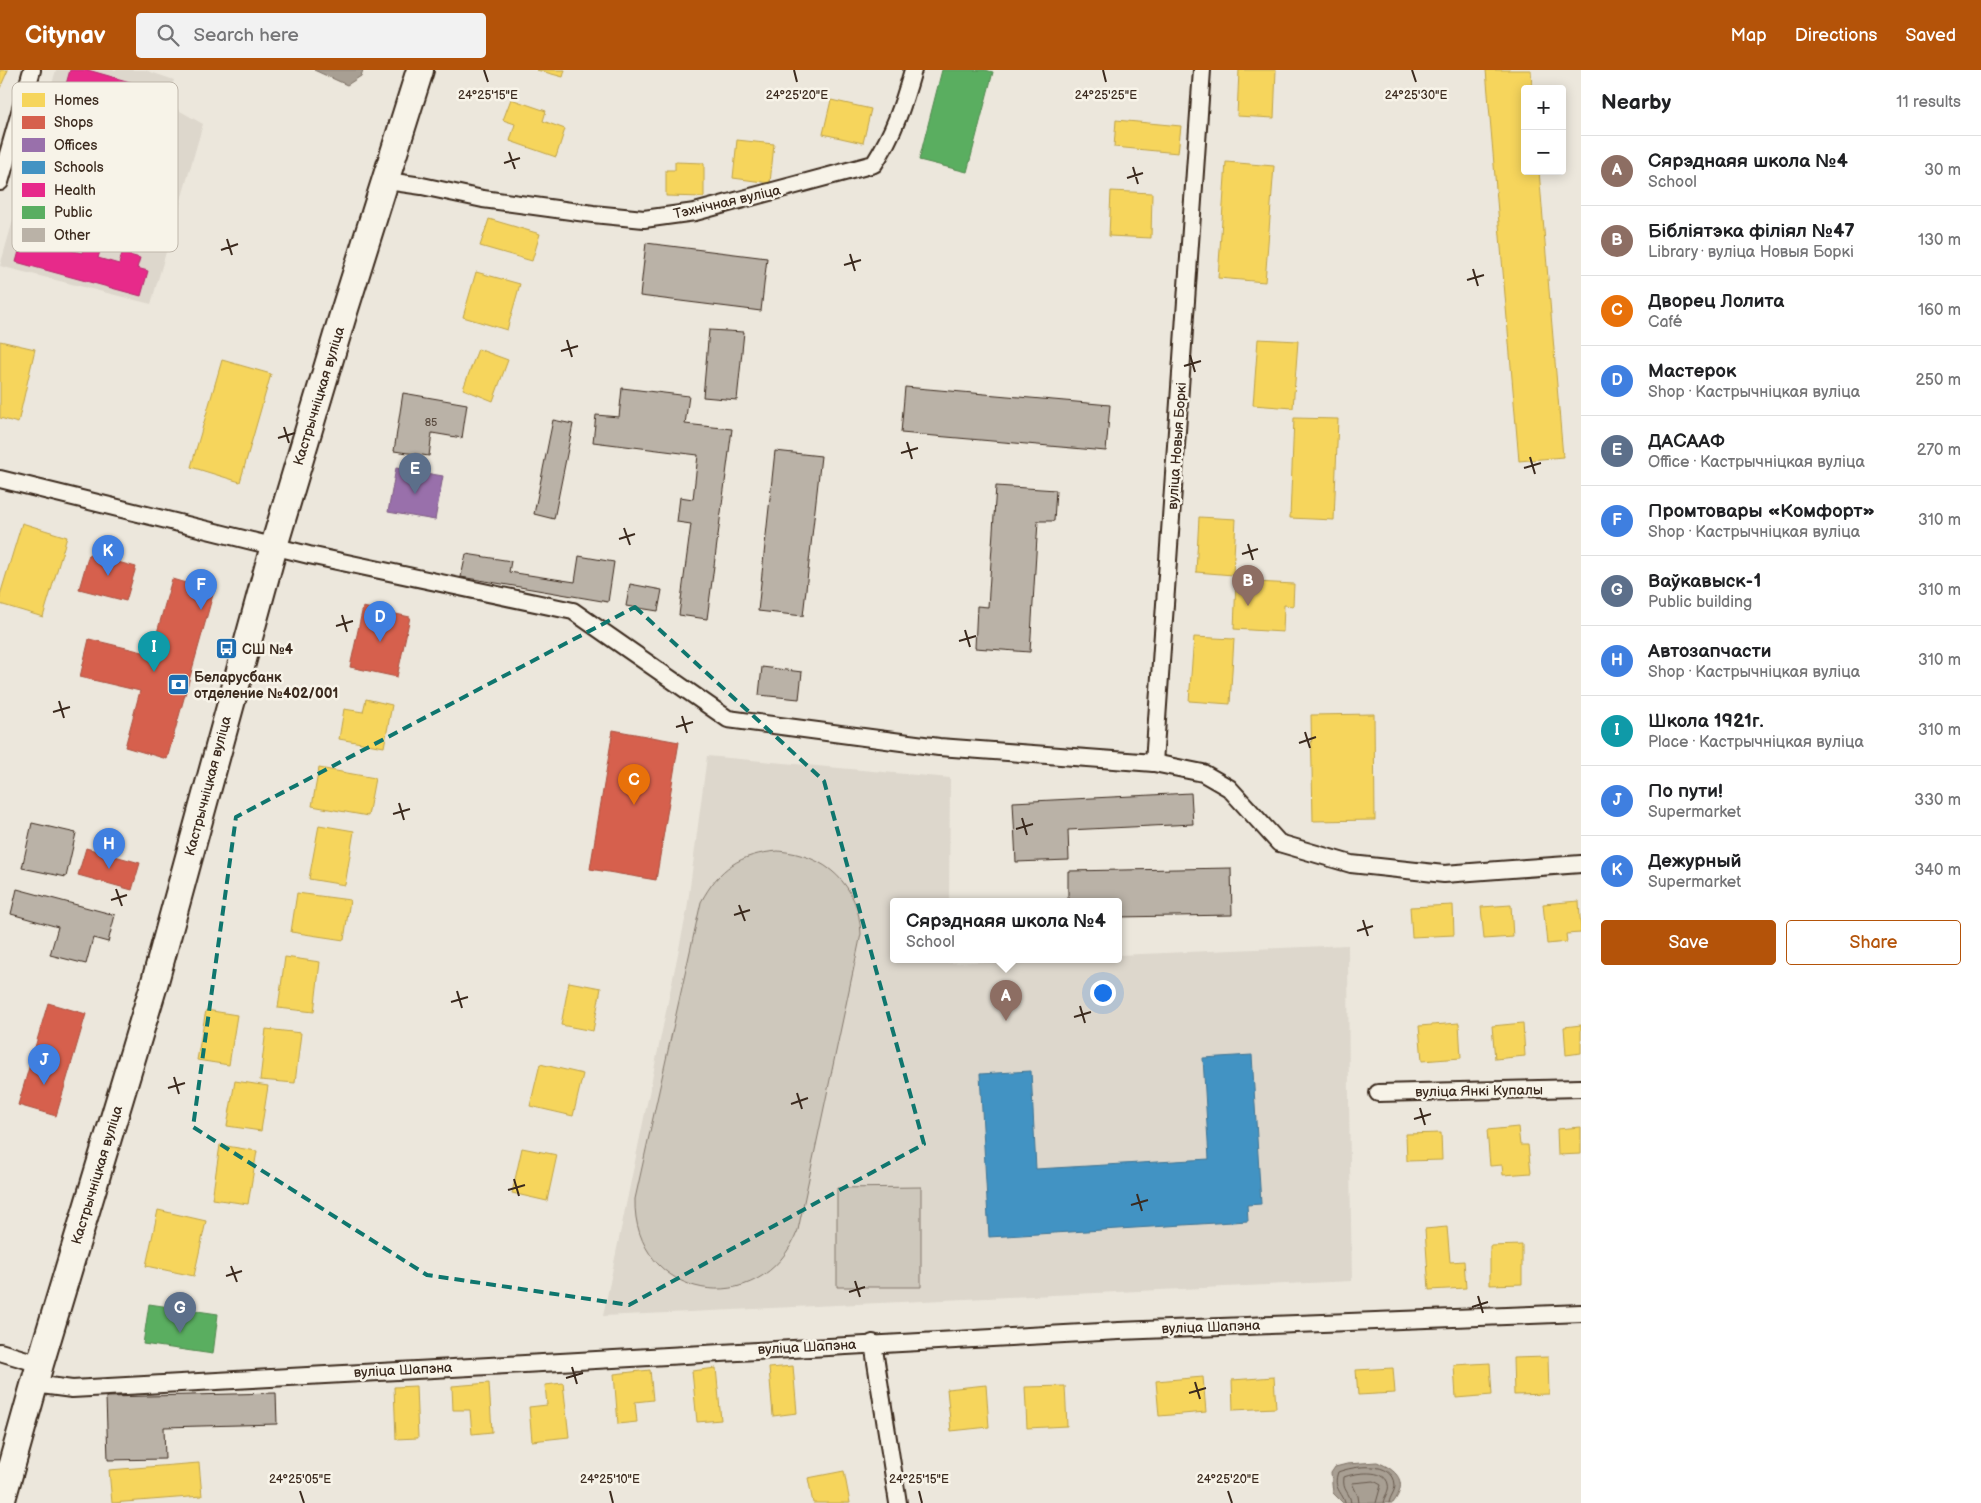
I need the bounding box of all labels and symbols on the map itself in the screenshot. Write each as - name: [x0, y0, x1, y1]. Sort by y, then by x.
- legend: [12, 82, 178, 252]
- text: 24°25'15"E: [458, 88, 518, 103]
- text: 24°25'20"E: [766, 88, 828, 103]
- text: 24°25'25"E: [1075, 88, 1137, 103]
- text: 24°25'30"E: [1385, 88, 1447, 103]
- text: Homes: [54, 92, 99, 109]
- text: Shops: [54, 114, 93, 131]
- text: Offices: [54, 137, 97, 154]
- text: Schools: [54, 159, 104, 176]
- street label: Тэхнічная вуліца: [672, 181, 783, 223]
- text: Health: [54, 182, 96, 199]
- text: Public: [54, 204, 92, 221]
- text: Other: [54, 227, 91, 244]
- street label: Кастрычніцкая вуліца: [290, 324, 348, 467]
- street label: вуліца Новыя Боркі: [1164, 382, 1190, 510]
- house number: 85: [425, 416, 437, 429]
- pin: E: [399, 453, 431, 494]
- pin: K: [92, 535, 124, 576]
- pin: B: [1232, 565, 1264, 606]
- pin: F: [185, 569, 217, 610]
- pin: D: [364, 601, 396, 642]
- pin: I: [138, 631, 170, 672]
- bus stop icon: СШ №4: [214, 637, 238, 661]
- place label: СШ №4: [242, 641, 294, 658]
- place label: Беларусбанк отделение №402/001: [194, 669, 338, 702]
- bank icon: Беларусбанк отделение №402/001: [166, 673, 190, 697]
- street label: Кастрычніцкая вуліца: [181, 713, 235, 858]
- pin: C: [618, 764, 650, 805]
- pin: H: [93, 828, 125, 869]
- pin: A: [990, 980, 1022, 1021]
- your location: [1090, 980, 1116, 1006]
- pin: J: [28, 1044, 60, 1085]
- street label: вуліца Янкі Купалы: [1415, 1081, 1543, 1101]
- street label: Кастрычніцкая вуліца: [68, 1103, 126, 1246]
- pin: G: [164, 1292, 196, 1333]
- street label: вуліца Шапэна: [1161, 1317, 1261, 1337]
- street label: вуліца Шапэна: [757, 1336, 858, 1358]
- street label: вуліца Шапэна: [353, 1359, 454, 1381]
- text: 24°25'05"E: [269, 1472, 331, 1487]
- text: 24°25'10"E: [580, 1472, 640, 1487]
- text: 24°25'15"E: [889, 1472, 949, 1487]
- text: 24°25'20"E: [1197, 1472, 1259, 1487]

